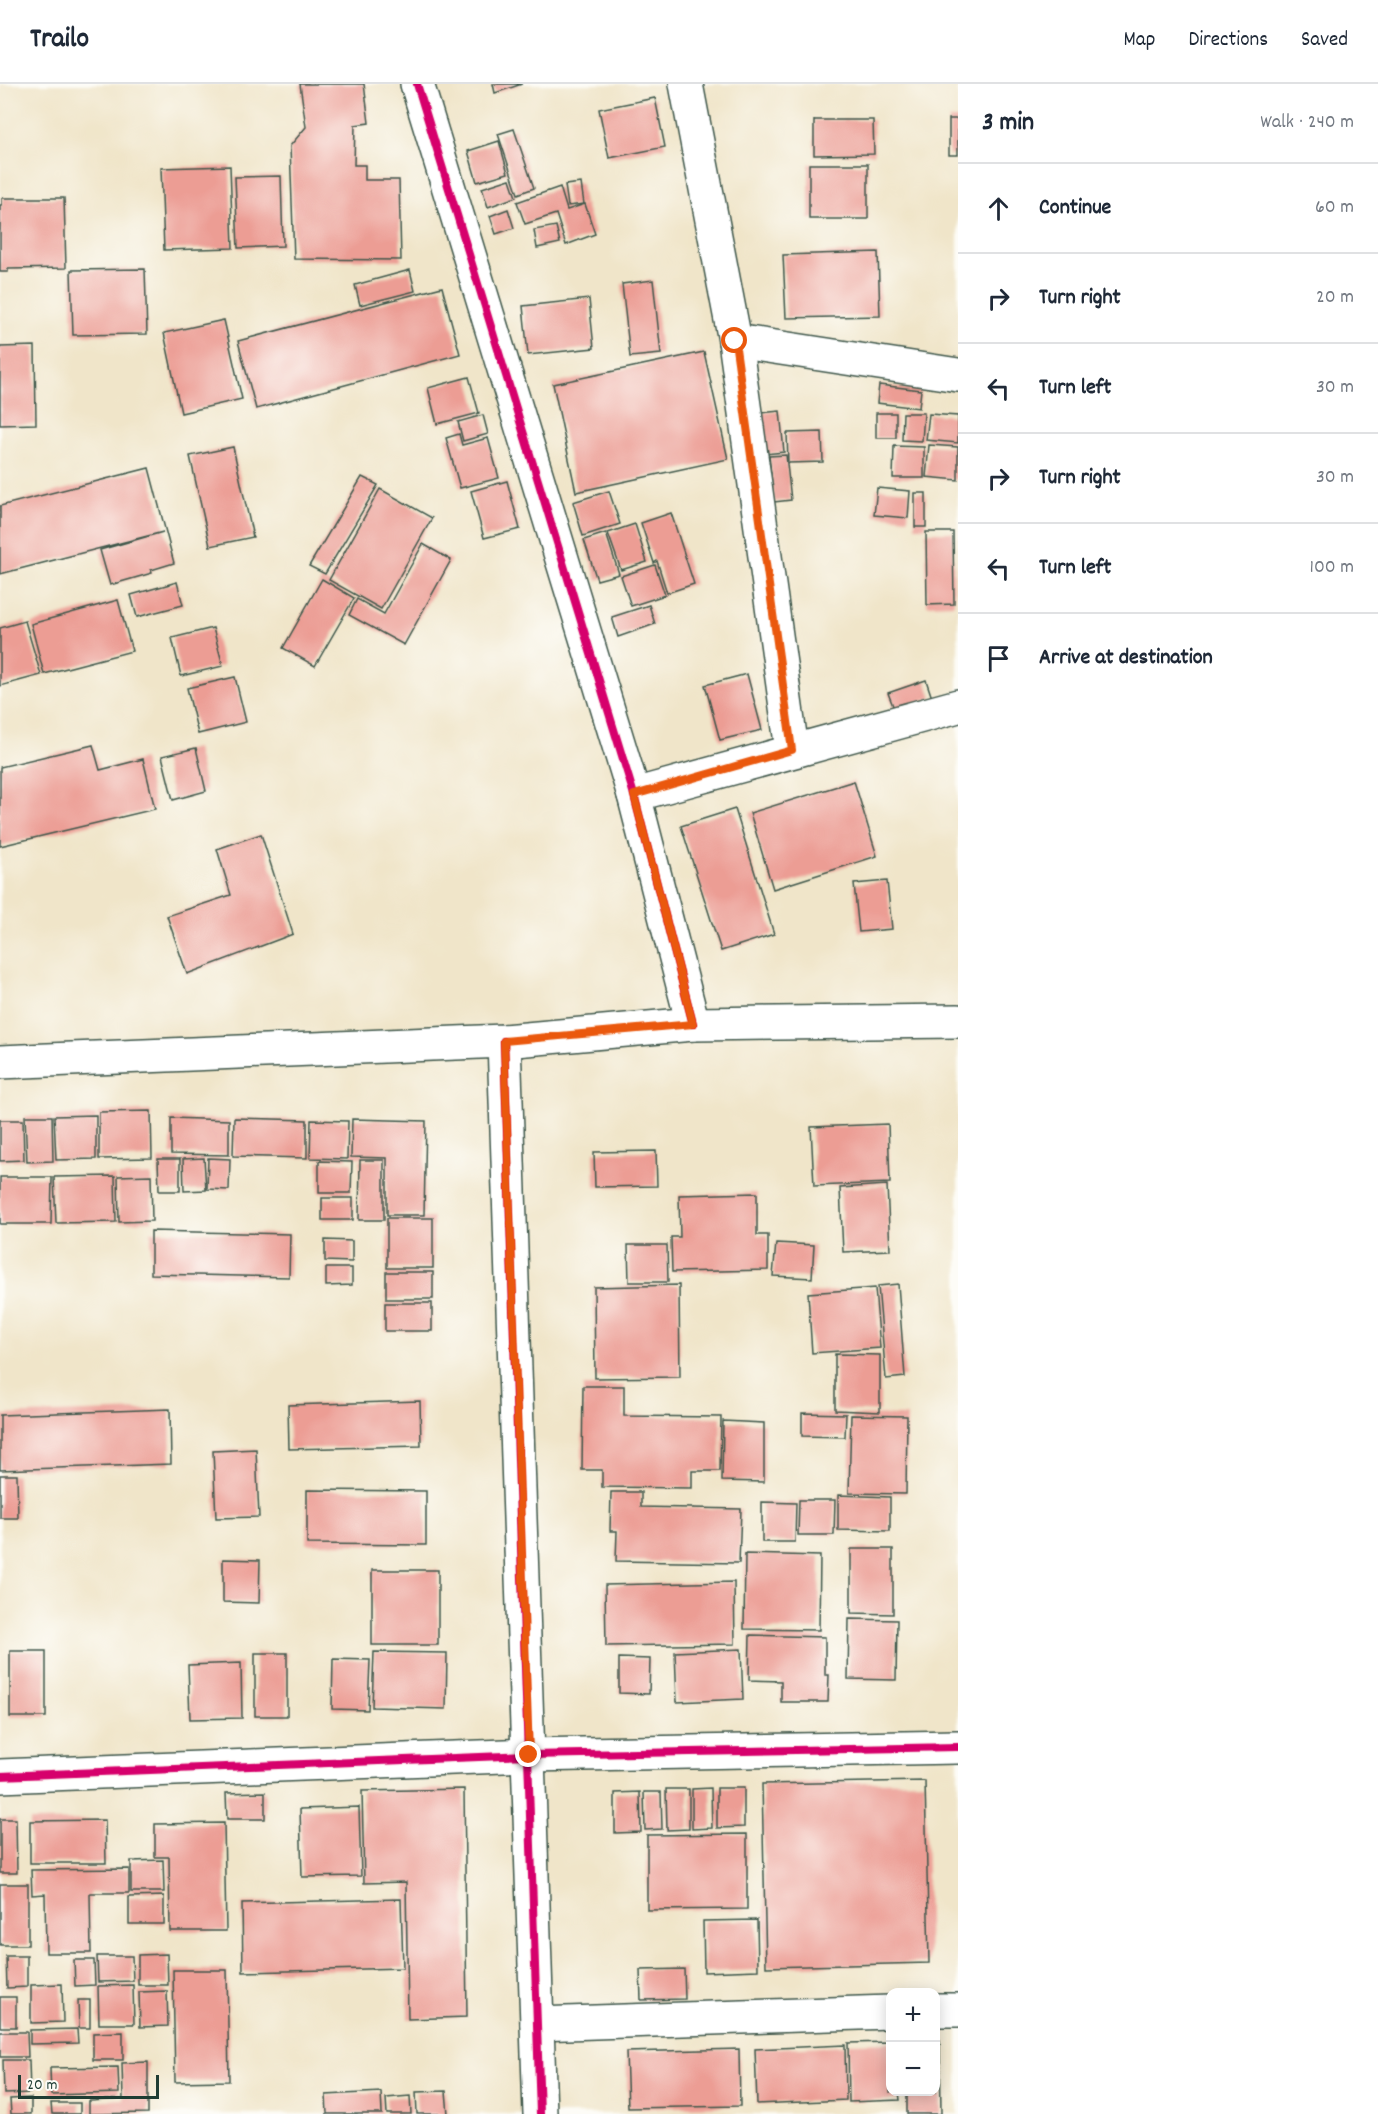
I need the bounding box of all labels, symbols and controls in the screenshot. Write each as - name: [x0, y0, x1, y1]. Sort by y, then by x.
- text: Trailo: [30, 21, 89, 61]
- text: Map: [1124, 26, 1155, 56]
- text: Directions: [1188, 26, 1268, 56]
- text: Saved: [1301, 26, 1348, 56]
- text: 3 min: [982, 105, 1034, 142]
- text: Walk · 240 m: [1260, 109, 1354, 137]
- icon: ahead: [982, 192, 1015, 225]
- text: Continue: [1039, 193, 1111, 224]
- text: 60 m: [1315, 194, 1354, 222]
- icon: right: [982, 282, 1015, 315]
- text: Turn right: [1039, 283, 1121, 314]
- text: 20 m: [1316, 284, 1354, 312]
- route start: [721, 327, 747, 353]
- icon: left: [982, 372, 1015, 405]
- text: Turn left: [1039, 373, 1111, 404]
- text: 30 m: [1316, 374, 1354, 402]
- icon: right: [982, 462, 1015, 495]
- text: Turn right: [1039, 463, 1121, 494]
- text: 30 m: [1316, 464, 1354, 492]
- icon: left: [982, 552, 1015, 585]
- text: Turn left: [1039, 553, 1111, 584]
- text: 100 m: [1310, 554, 1354, 582]
- icon: arrive: [982, 642, 1015, 675]
- text: Arrive at destination: [1039, 643, 1213, 674]
- route end: [515, 1741, 541, 1767]
- map controls: [886, 1988, 940, 2096]
- button: +: [886, 1988, 940, 2042]
- button: −: [886, 2042, 940, 2096]
- scale bar: [18, 2072, 159, 2100]
- text: 20 m: [27, 2074, 57, 2097]

